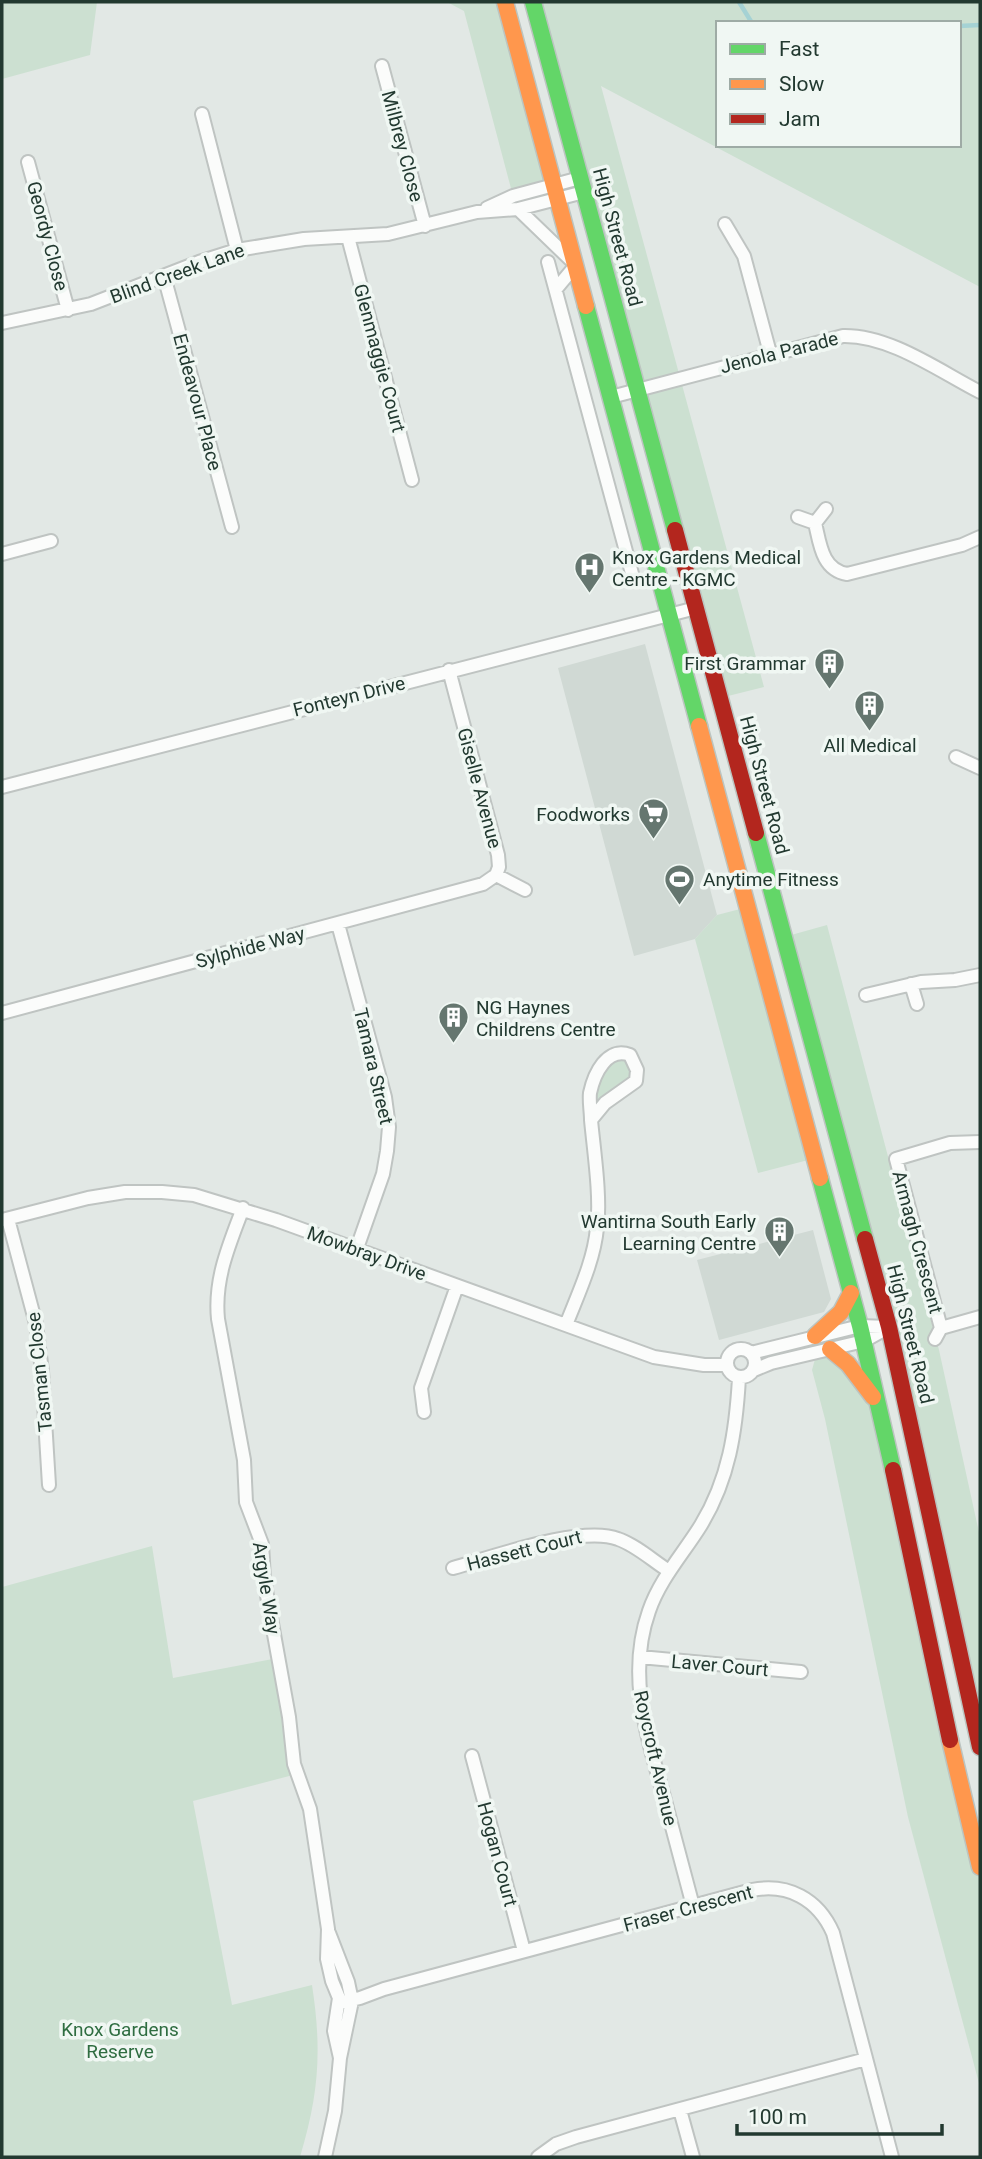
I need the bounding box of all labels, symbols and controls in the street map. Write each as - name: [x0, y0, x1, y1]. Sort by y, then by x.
- legend: [716, 21, 961, 147]
- text: Fast: [779, 37, 820, 61]
- text: Slow: [779, 72, 825, 96]
- street label: Milbrey Close: [377, 88, 428, 204]
- text: Jam: [779, 107, 820, 131]
- street label: High Street Road: [588, 165, 647, 309]
- street label: Geordy Close: [22, 179, 73, 293]
- street label: Blind Creek Lane: [107, 239, 247, 308]
- street label: Glenmaggie Court: [349, 281, 410, 435]
- street label: Jenola Parade: [718, 327, 841, 378]
- street label: Endeavour Place: [168, 331, 227, 473]
- place label: Knox Gardens Medical Centre - KGMC: [612, 546, 801, 591]
- hospital icon: Knox Gardens Medical Centre - KGMC: [572, 551, 606, 595]
- building icon: First Grammar: [812, 646, 846, 690]
- place label: First Grammar: [684, 652, 807, 675]
- street label: Fonteyn Drive: [291, 671, 408, 722]
- building icon: All Medical: [853, 689, 887, 733]
- street label: High Street Road: [735, 713, 794, 857]
- street label: Giselle Avenue: [452, 725, 507, 851]
- place label: All Medical: [823, 734, 917, 757]
- supermarket icon: Foodworks: [636, 797, 670, 841]
- place label: Foodworks: [536, 803, 630, 826]
- sports icon: Anytime Fitness: [663, 862, 697, 906]
- place label: Anytime Fitness: [703, 868, 839, 891]
- street label: Sylphide Way: [193, 922, 307, 973]
- place label: NG Haynes Childrens Centre: [476, 996, 616, 1041]
- building icon: NG Haynes Childrens Centre: [436, 1001, 470, 1045]
- street label: Tamara Street: [349, 1006, 398, 1127]
- street label: Armagh Crescent: [887, 1168, 948, 1316]
- place label: Wantirna South Early Learning Centre: [581, 1210, 756, 1255]
- building icon: Wantirna South Early Learning Centre: [762, 1215, 796, 1259]
- street label: Mowbray Drive: [304, 1221, 430, 1286]
- street label: High Street Road: [882, 1262, 939, 1406]
- street label: Tasman Close: [22, 1311, 57, 1433]
- street label: Hassett Court: [464, 1525, 584, 1576]
- street label: Argyle Way: [248, 1540, 285, 1636]
- street label: Laver Court: [670, 1650, 770, 1681]
- street label: Roycroft Avenue: [629, 1688, 682, 1828]
- street label: Hogan Court: [473, 1799, 523, 1909]
- street label: Fraser Crescent: [621, 1880, 755, 1937]
- park label: Knox Gardens Reserve: [61, 2018, 179, 2063]
- scale bar: [737, 2092, 942, 2136]
- text: 100 m: [748, 2105, 807, 2129]

